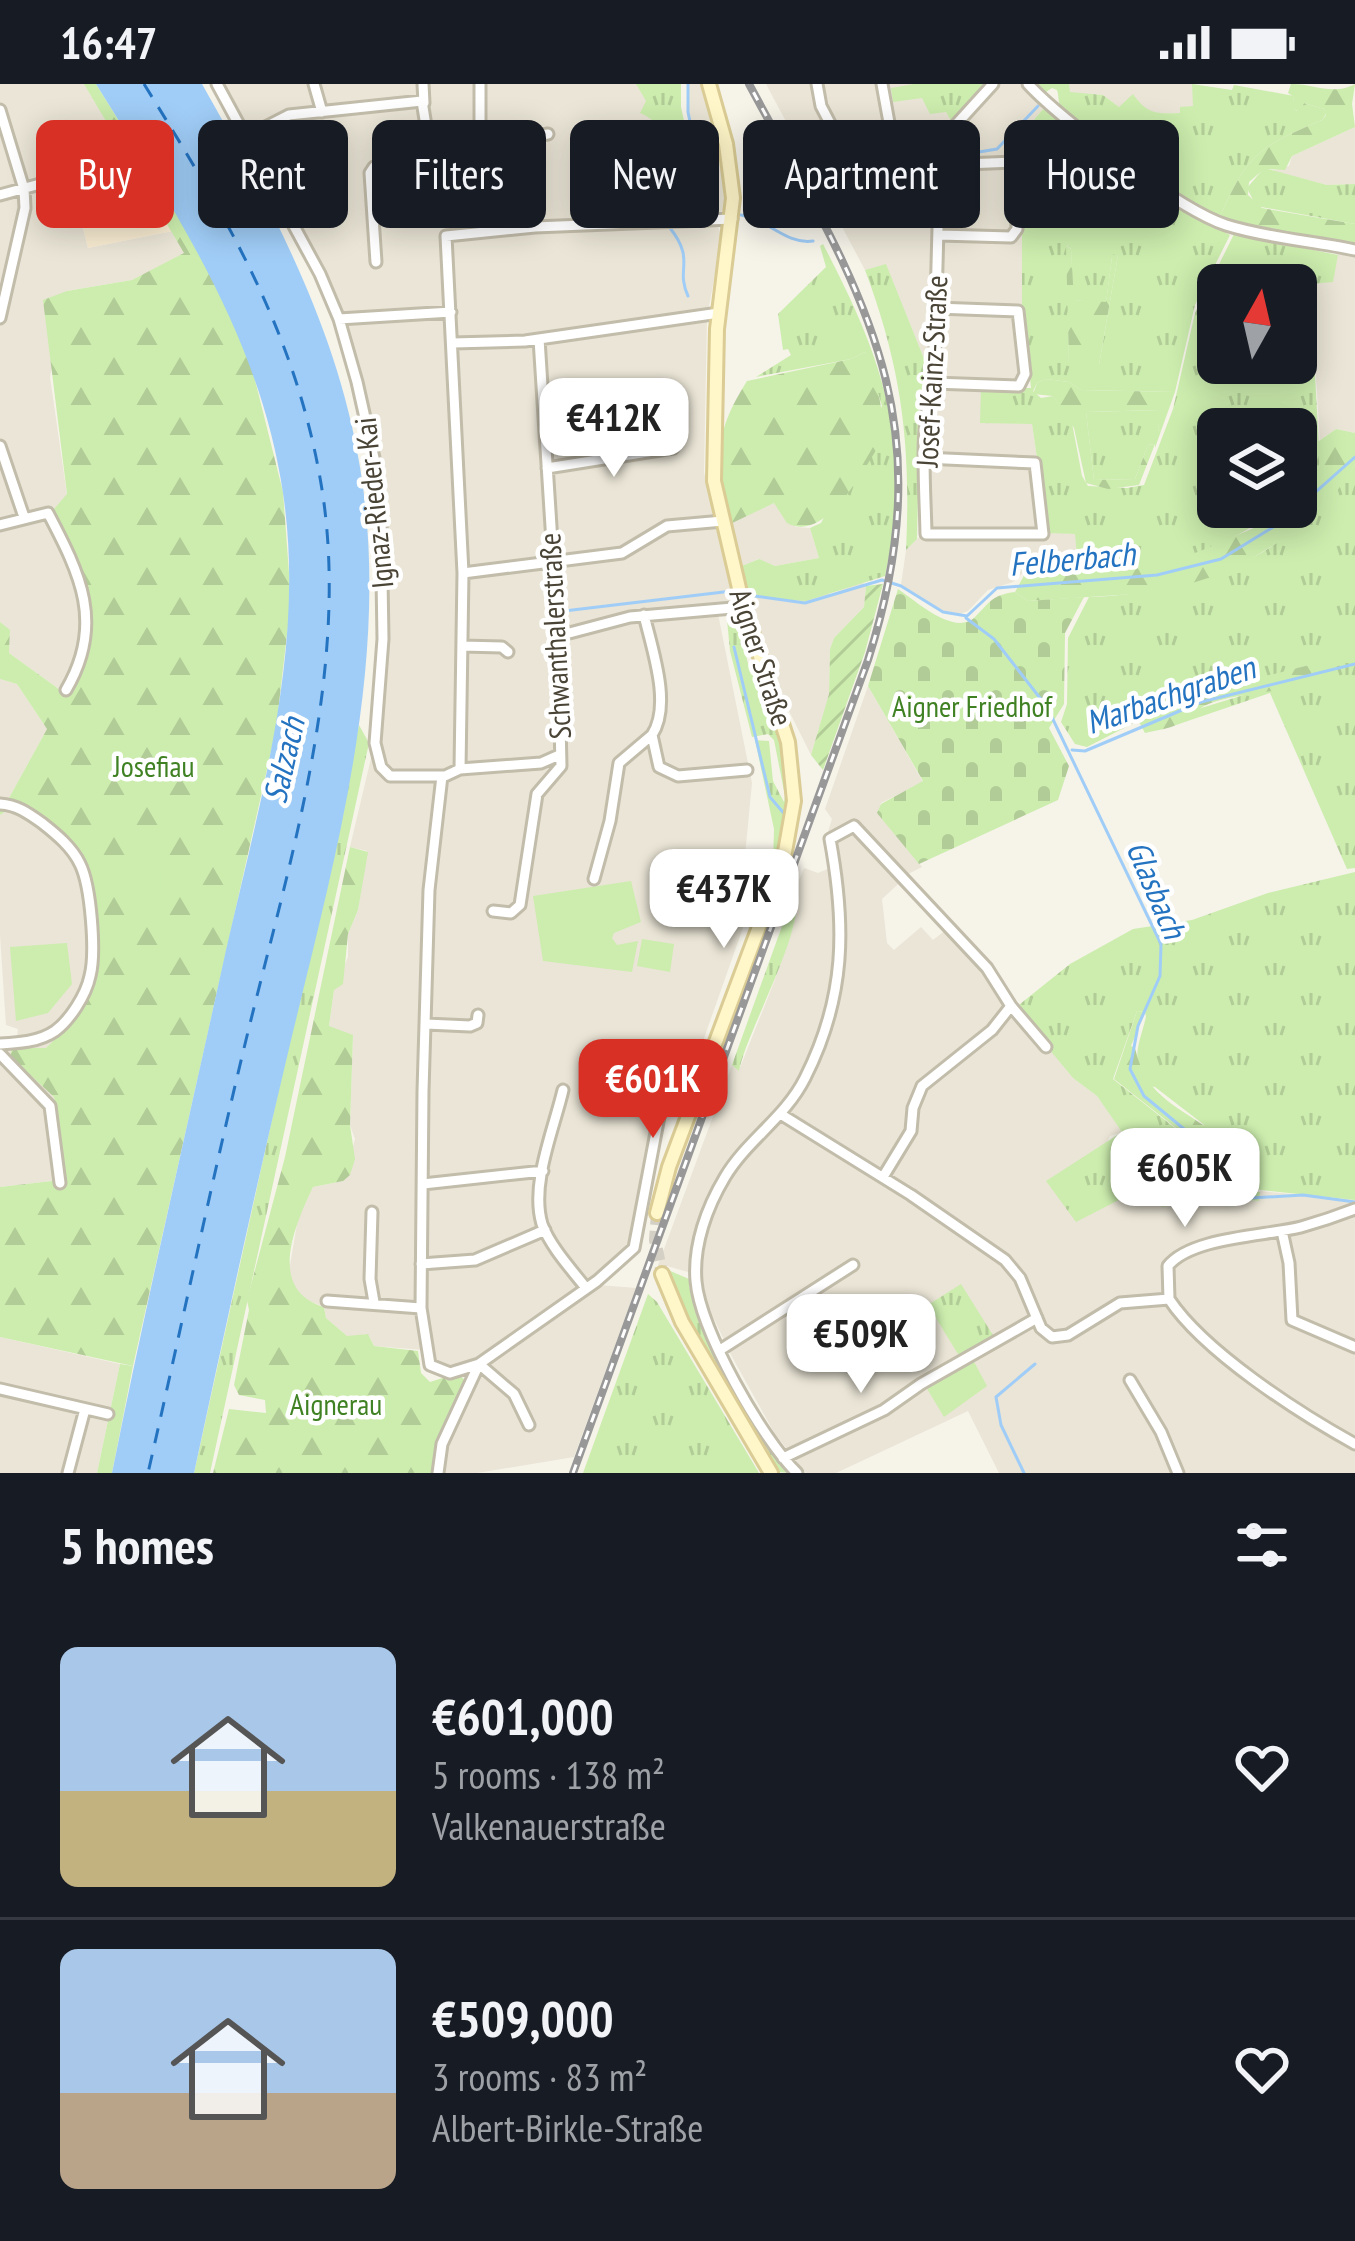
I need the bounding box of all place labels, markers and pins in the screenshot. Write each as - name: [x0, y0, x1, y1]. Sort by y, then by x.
- pin: €412K: [530, 378, 698, 480]
- pin: €437K: [640, 849, 808, 951]
- pin: €601K: [569, 1039, 737, 1141]
- pin: €605K: [1101, 1128, 1269, 1230]
- pin: €509K: [777, 1294, 945, 1396]

